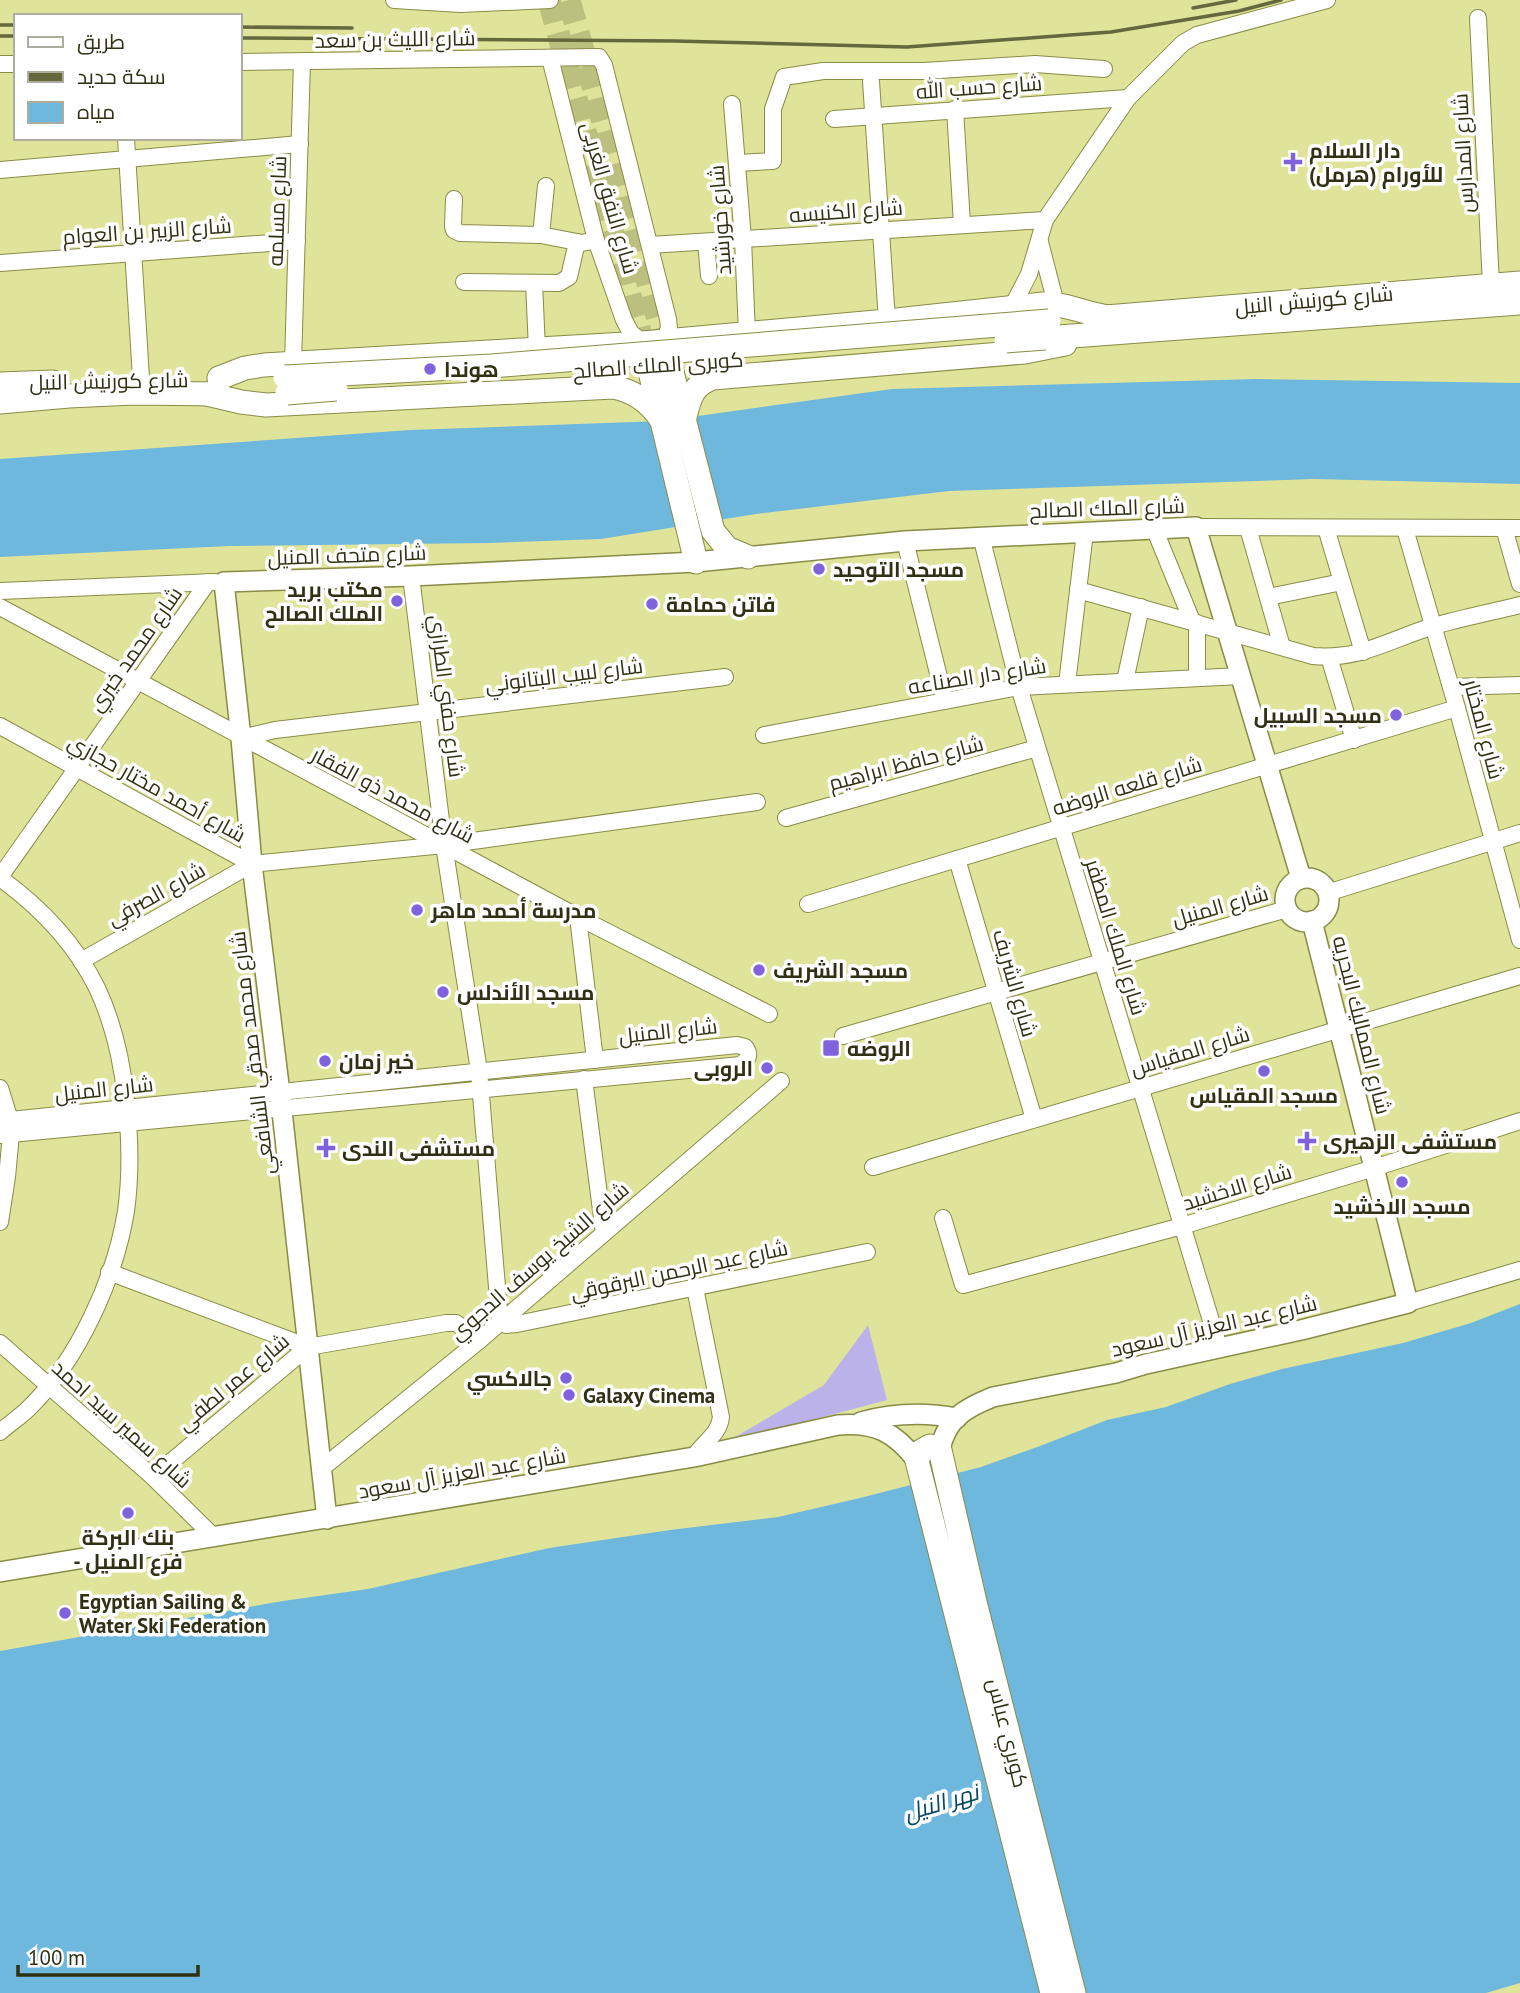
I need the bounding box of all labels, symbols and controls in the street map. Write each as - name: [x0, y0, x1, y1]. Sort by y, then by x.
- legend: [14, 14, 242, 140]
- street label: شارع الليث بن سعد: [314, 24, 476, 55]
- text: طريق: [77, 28, 125, 55]
- text: سكة حديد: [77, 63, 166, 90]
- street label: شارع حسب الله: [915, 69, 1043, 106]
- street label: شارع المدارس: [1446, 92, 1481, 213]
- text: مياه: [77, 98, 115, 125]
- street label: شارع النفق الغربى: [574, 119, 645, 277]
- place label: دار السلام للأورام (هرمل): [1309, 137, 1443, 189]
- marker: دار السلام للأورام (هرمل): [1283, 152, 1303, 172]
- street label: شارع مسلمه: [262, 155, 293, 267]
- street label: شارع خورشيد: [703, 164, 738, 276]
- street label: شارع الكنيسه: [788, 194, 904, 229]
- street label: شارع الزبير بن العوام: [62, 212, 232, 251]
- street label: شارع كورنيش النيل: [1234, 280, 1395, 321]
- street label: كوبرى الملك الصالح: [572, 346, 744, 385]
- place label: هوندا: [444, 356, 499, 383]
- marker: هوندا: [422, 361, 438, 377]
- street label: شارع كورنيش النيل: [29, 366, 189, 397]
- street label: شارع الملك الصالح: [1029, 492, 1185, 525]
- street label: شارع متحف المنيل: [267, 539, 427, 572]
- place label: مسجد التوحيد: [833, 556, 964, 583]
- marker: مسجد التوحيد: [811, 561, 827, 577]
- place label: مكتب بريد الملك الصالح: [265, 576, 383, 628]
- street label: شارع محمد خيري: [82, 581, 190, 718]
- place label: فاتن حمامة: [666, 591, 775, 618]
- marker: مكتب بريد الملك الصالح: [389, 593, 405, 609]
- marker: فاتن حمامة: [644, 596, 660, 612]
- street label: شارع حفني الطرازي: [421, 613, 470, 779]
- street label: شارع لبيب البتانوني: [483, 652, 645, 701]
- street label: شارع دار الصناعه: [906, 652, 1048, 701]
- street label: شارع المختار: [1456, 675, 1510, 782]
- place label: مسجد السبيل: [1254, 702, 1382, 729]
- marker: مسجد السبيل: [1388, 707, 1404, 723]
- street label: شارع أحمد مختار حجازي: [62, 728, 251, 851]
- street label: شارع حافظ ابراهيم: [826, 729, 987, 798]
- street label: شارع محمد ذو الفقار: [306, 740, 479, 850]
- street label: شارع قلعه الروضه: [1049, 750, 1205, 823]
- street label: شارع الملك المظفر: [1078, 855, 1153, 1019]
- street label: شارع الصرفي: [102, 856, 211, 935]
- street label: شارع المنيل: [1169, 879, 1272, 934]
- place label: مدرسة أحمد ماهر: [430, 897, 596, 924]
- marker: مدرسة أحمد ماهر: [409, 902, 425, 918]
- street label: شارع الشريف: [986, 926, 1043, 1040]
- street label: شارع محمد صدقي الشافعي: [224, 929, 283, 1176]
- street label: شارع المماليك البحريه: [1326, 933, 1397, 1117]
- place label: مسجد الشريف: [773, 957, 908, 984]
- marker: مسجد الشريف: [751, 962, 767, 978]
- place label: مسجد الأندلس: [457, 979, 594, 1006]
- marker: مسجد الأندلس: [435, 984, 451, 1000]
- street label: شارع المنيل: [617, 1012, 719, 1051]
- street label: شارع المقياس: [1127, 1020, 1253, 1083]
- place label: الروضه: [847, 1035, 911, 1062]
- marker: الروضه: [821, 1038, 841, 1058]
- place label: خير زمان: [339, 1048, 414, 1075]
- marker: خير زمان: [317, 1053, 333, 1069]
- place label: الروبى: [694, 1055, 753, 1082]
- marker: الروبى: [759, 1060, 775, 1076]
- marker: مسجد المقياس: [1256, 1063, 1272, 1079]
- street label: شارع المنيل: [53, 1070, 155, 1109]
- place label: مسجد المقياس: [1190, 1082, 1338, 1109]
- place label: مستشفى الزهيرى: [1323, 1128, 1497, 1155]
- marker: مستشفى الزهيرى: [1297, 1131, 1317, 1151]
- place label: مستشفى الندى: [342, 1135, 495, 1162]
- marker: مستشفى الندى: [316, 1138, 336, 1158]
- street label: شارع الاخشيد: [1179, 1158, 1295, 1217]
- marker: مسجد الاخشيد: [1394, 1174, 1410, 1190]
- street label: شارع الشيخ يوسف الدجوي: [444, 1176, 636, 1349]
- place label: مسجد الاخشيد: [1333, 1193, 1471, 1220]
- street label: شارع عبد الرحمن البرقوقي: [568, 1234, 791, 1309]
- street label: شارع عبد العزيز آل سعود: [1109, 1289, 1320, 1364]
- street label: شارع عمر لطفي: [171, 1327, 297, 1439]
- street label: شارع سمير سيد احمد: [46, 1354, 198, 1495]
- place label: جالاكسي: [467, 1365, 552, 1395]
- marker: جالاكسي: [558, 1370, 574, 1386]
- place label: Galaxy Cinema: [583, 1382, 715, 1409]
- marker: Galaxy Cinema: [561, 1387, 577, 1403]
- street label: شارع عبد العزيز آل سعود: [356, 1441, 568, 1506]
- marker: بنك البركة - فرع المنيل: [120, 1505, 136, 1521]
- place label: بنك البركة - فرع المنيل: [73, 1524, 183, 1576]
- place label: Egyptian Sailing & Water Ski Federation: [79, 1588, 266, 1639]
- marker: Egyptian Sailing & Water Ski Federation: [57, 1605, 73, 1621]
- street label: كوبري عباس: [978, 1675, 1035, 1791]
- water label: نهر النيل: [900, 1776, 985, 1827]
- scale bar: [18, 1934, 198, 1978]
- text: 100 m: [28, 1944, 85, 1971]

